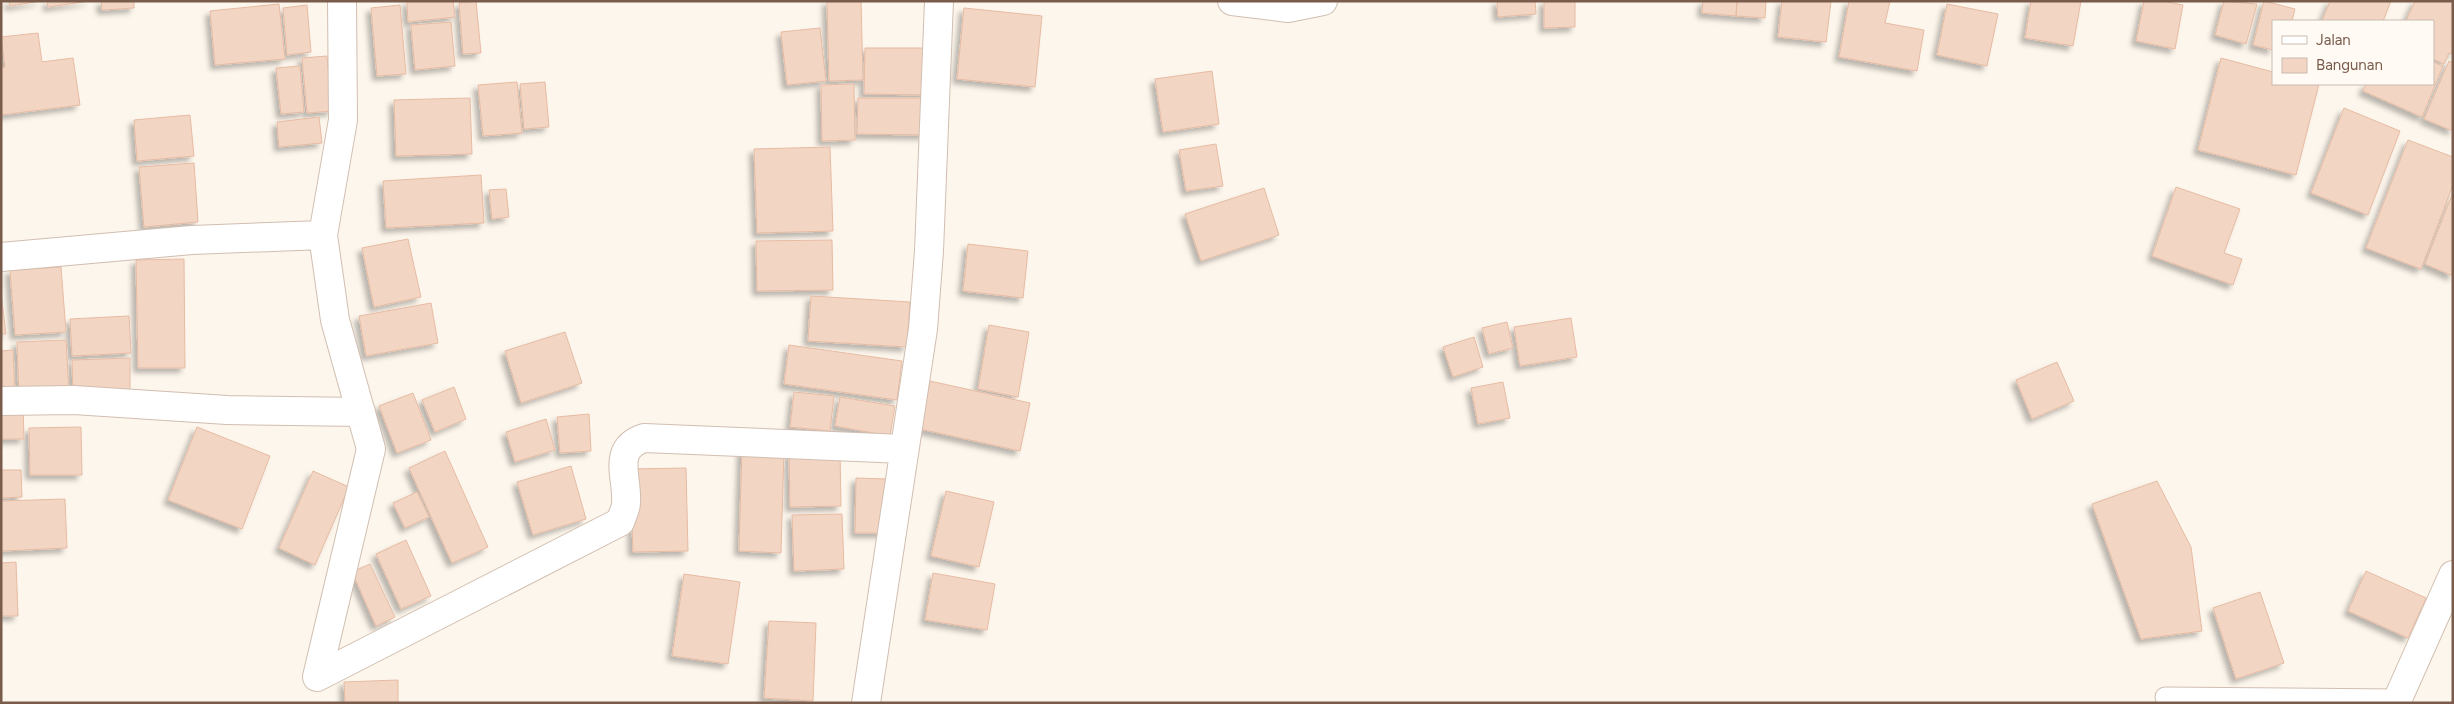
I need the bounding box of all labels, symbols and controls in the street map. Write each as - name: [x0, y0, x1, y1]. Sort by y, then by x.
- legend: [2272, 20, 2434, 85]
- text: Jalan: [2316, 31, 2351, 49]
- text: Bangunan: [2316, 56, 2383, 74]

